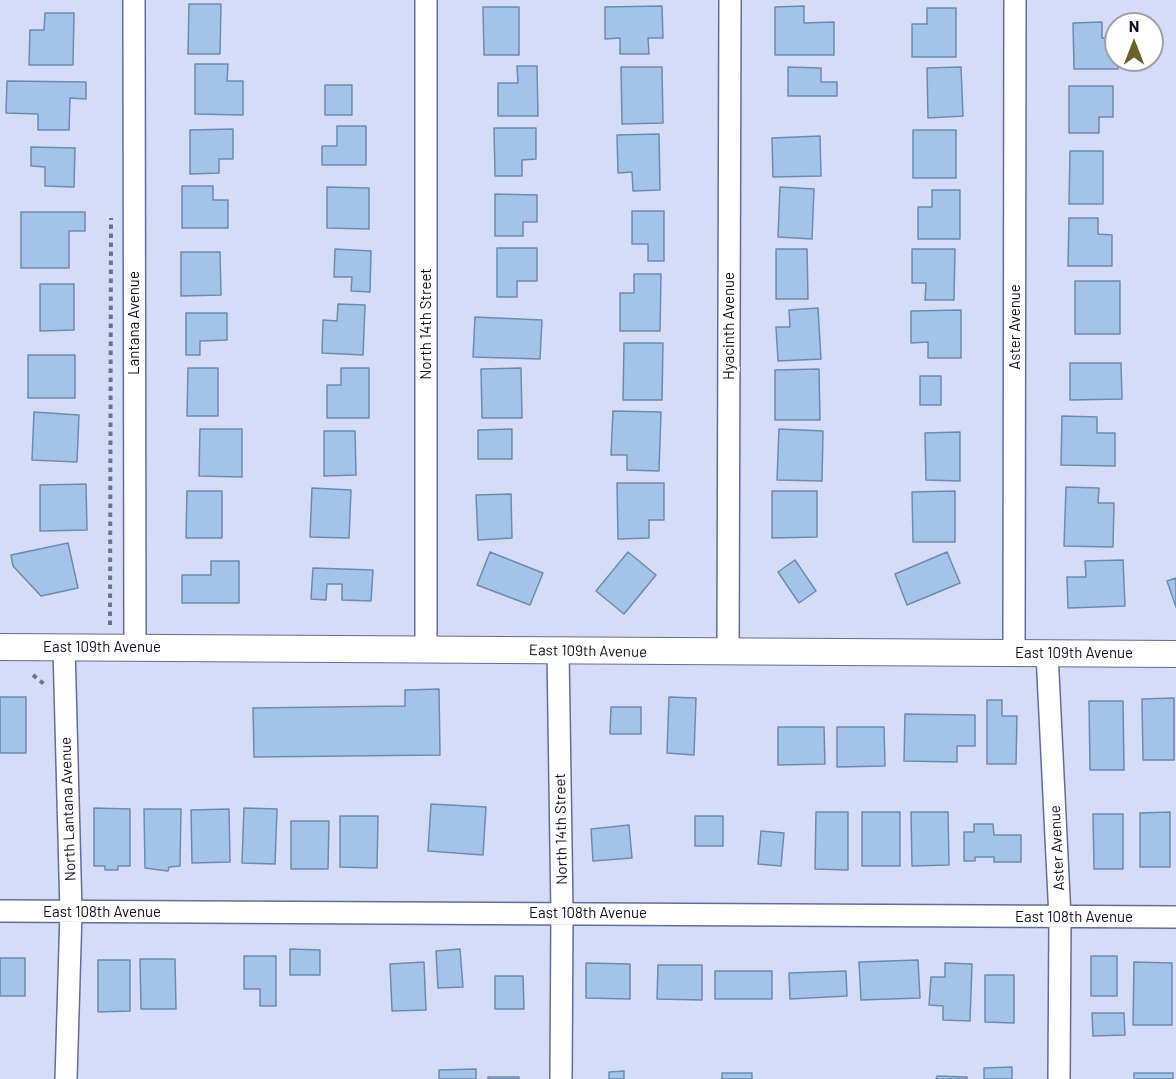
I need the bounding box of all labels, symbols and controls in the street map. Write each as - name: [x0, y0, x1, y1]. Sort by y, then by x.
- north arrow: [1104, 12, 1164, 72]
- text: N: [1129, 16, 1139, 35]
- street label: North 14th Street: [417, 268, 435, 380]
- street label: Lantana Avenue: [125, 271, 143, 375]
- street label: Hyacinth Avenue: [720, 272, 738, 380]
- street label: Aster Avenue: [1006, 284, 1024, 370]
- street label: East 109th Avenue: [43, 638, 161, 656]
- street label: East 109th Avenue: [529, 641, 647, 661]
- street label: East 109th Avenue: [1015, 644, 1133, 662]
- street label: North Lantana Avenue: [56, 737, 80, 881]
- street label: North 14th Street: [551, 773, 571, 885]
- street label: Aster Avenue: [1046, 805, 1068, 891]
- street label: East 108th Avenue: [43, 903, 161, 921]
- street label: East 108th Avenue: [529, 904, 647, 922]
- street label: East 108th Avenue: [1015, 908, 1133, 926]

